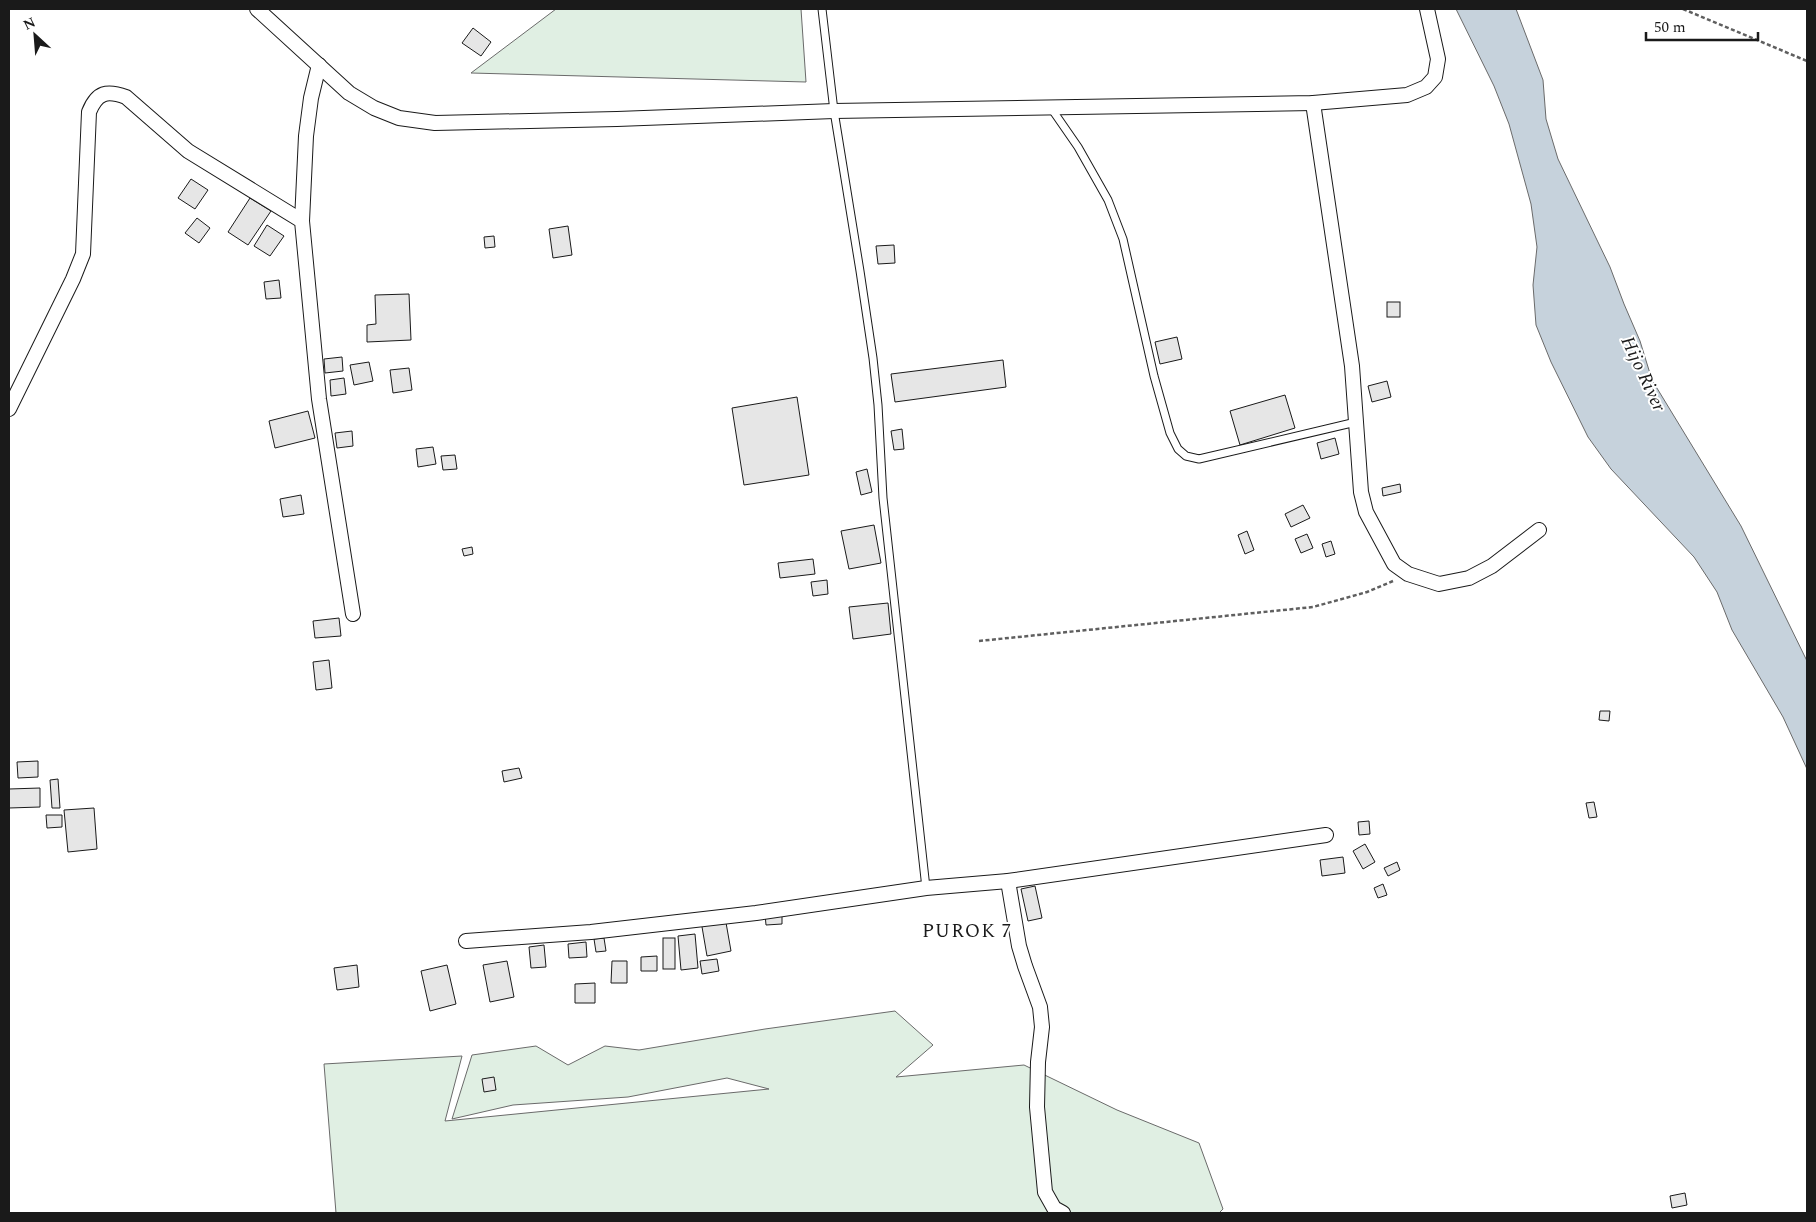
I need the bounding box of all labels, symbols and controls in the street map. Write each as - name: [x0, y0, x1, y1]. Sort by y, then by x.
- north arrow: [10, 10, 60, 60]
- scale bar: [1646, 10, 1758, 42]
- text: N: [20, 12, 39, 36]
- text: 50 m: [1654, 16, 1686, 39]
- water label: Hijo River: [1613, 331, 1673, 417]
- district label: PUROK 7: [922, 917, 1012, 946]

